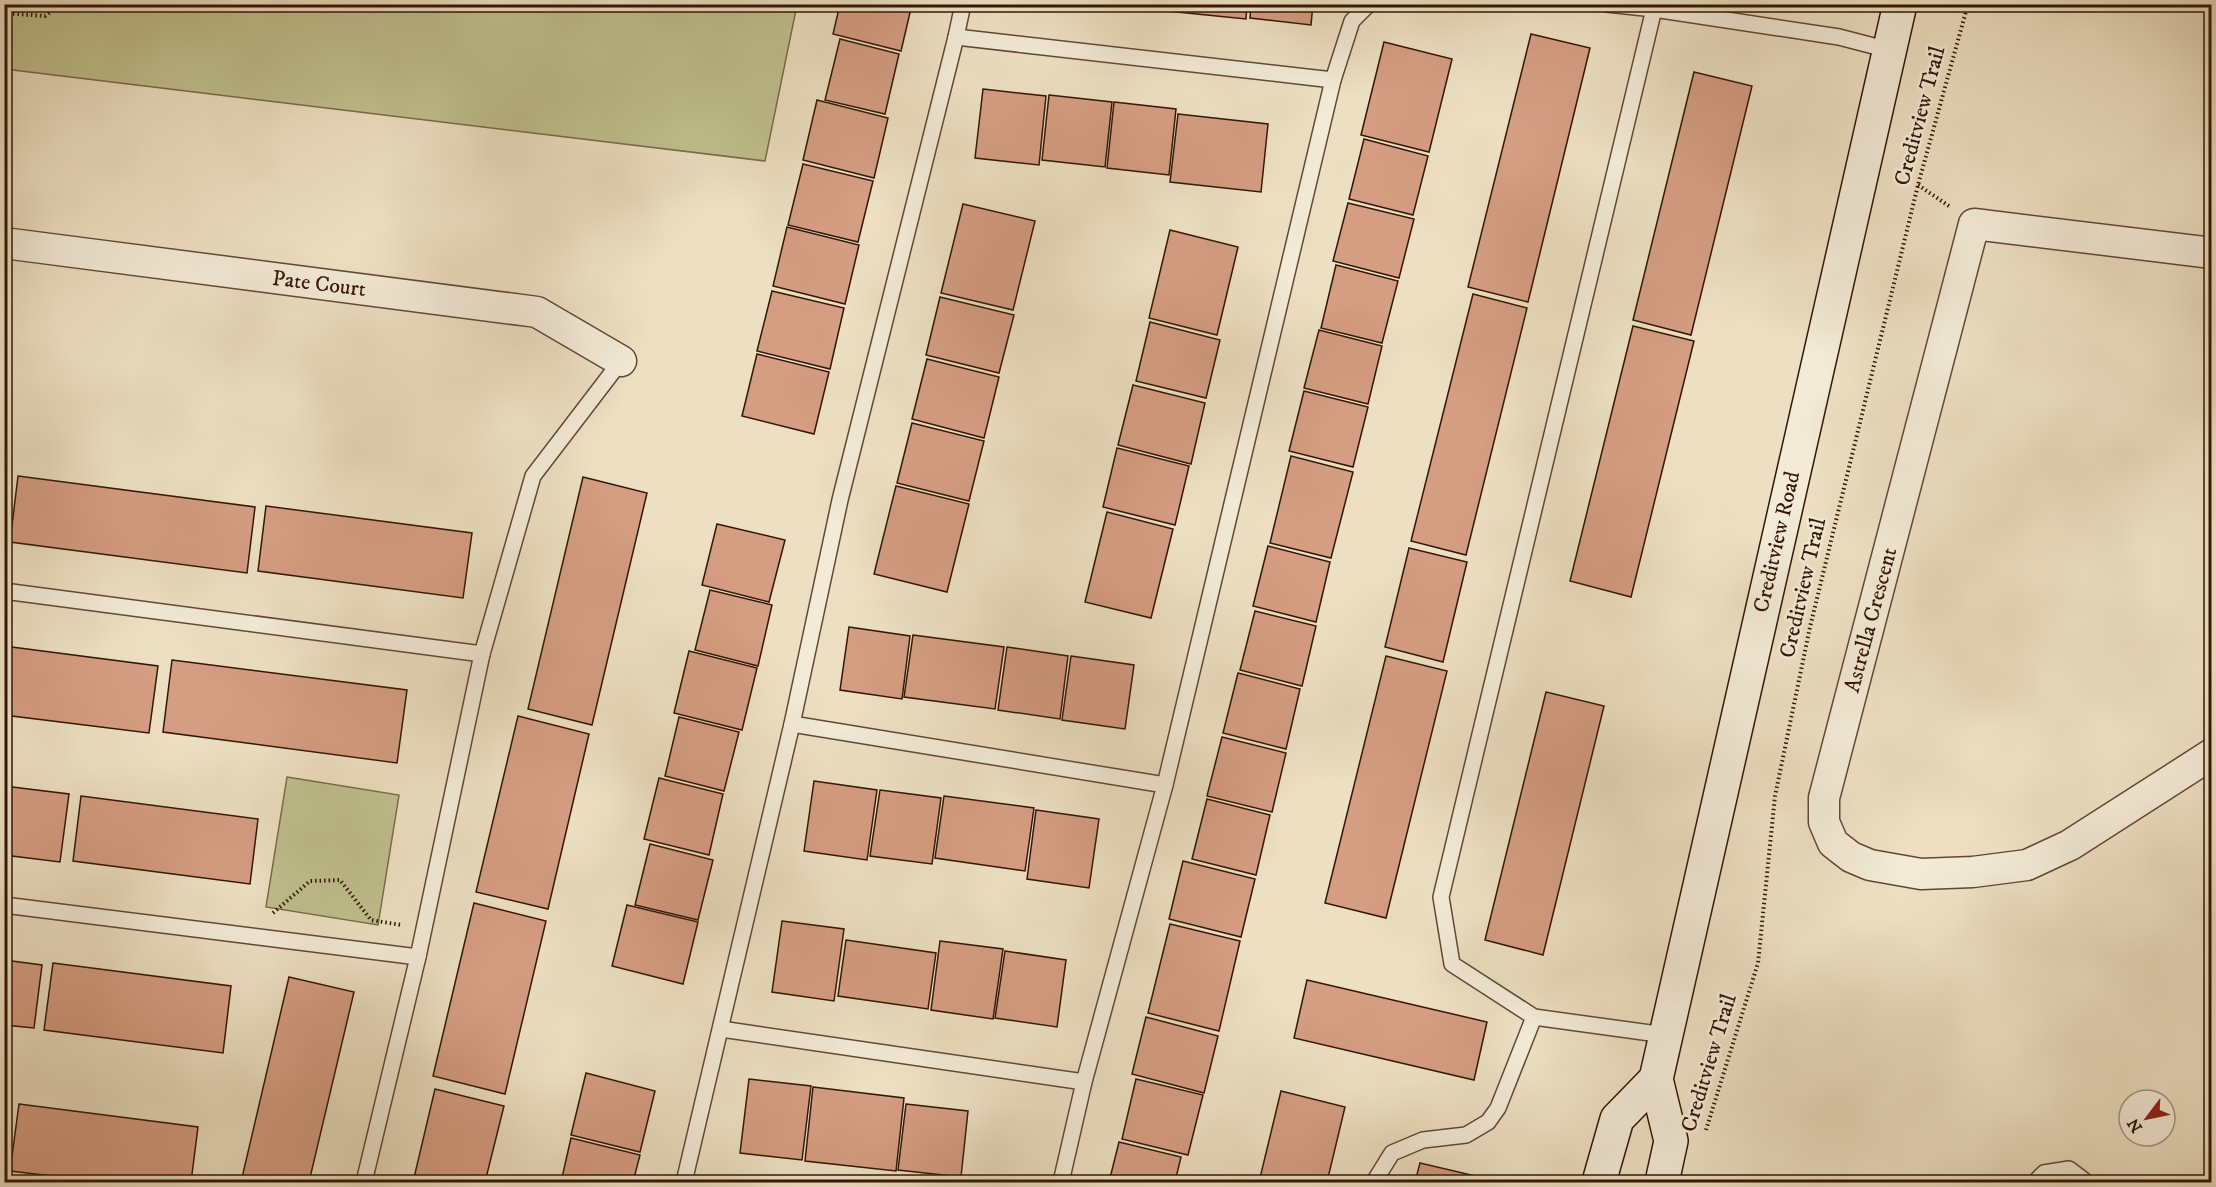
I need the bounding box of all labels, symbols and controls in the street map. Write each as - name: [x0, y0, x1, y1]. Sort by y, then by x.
- street label: Creditview Trail: [1888, 43, 1952, 188]
- street label: Pate Court: [271, 265, 367, 303]
- street label: Creditview Road: [1748, 469, 1806, 615]
- street label: Creditview Trail: [1774, 515, 1832, 661]
- street label: Astrella Crescent: [1839, 544, 1903, 696]
- street label: Creditview Trail: [1675, 990, 1743, 1135]
- north arrow: [2117, 1088, 2177, 1148]
- text: N: [2123, 1115, 2147, 1136]

